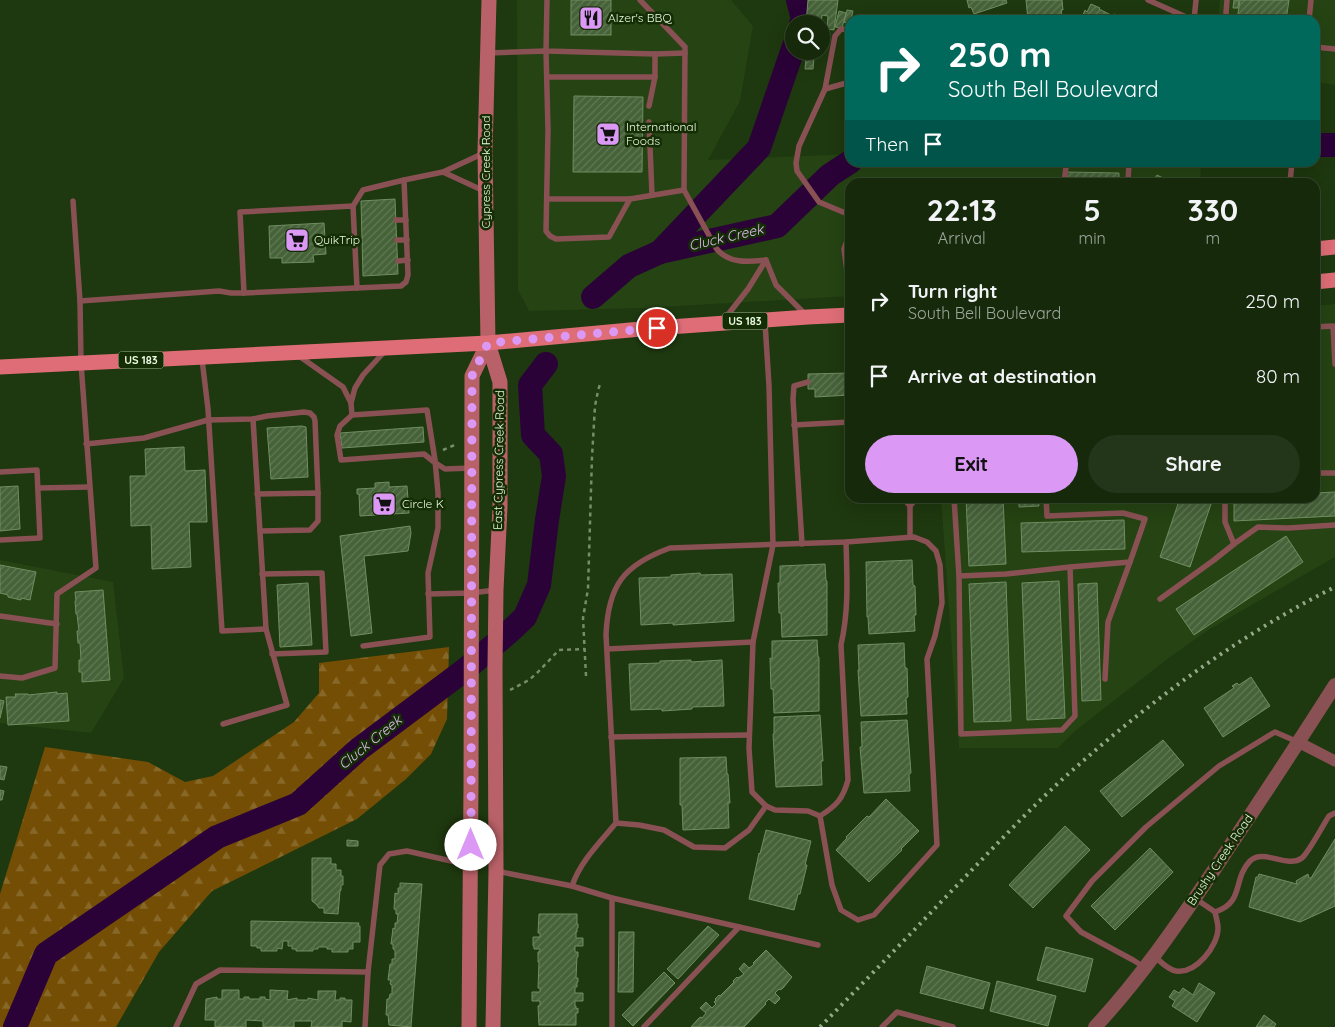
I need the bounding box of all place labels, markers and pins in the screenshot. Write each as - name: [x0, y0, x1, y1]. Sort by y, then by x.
- restaurant icon: Alzer's BBQ: [578, 5, 604, 31]
- place label: Alzer's BBQ: [608, 10, 672, 25]
- place label: International Foods: [626, 119, 696, 148]
- supermarket icon: International Foods: [595, 121, 621, 147]
- supermarket icon: QuikTrip: [284, 227, 310, 253]
- place label: QuikTrip: [314, 232, 360, 247]
- pin: [636, 307, 678, 349]
- supermarket icon: Circle K: [371, 491, 397, 517]
- place label: Circle K: [402, 496, 444, 511]

